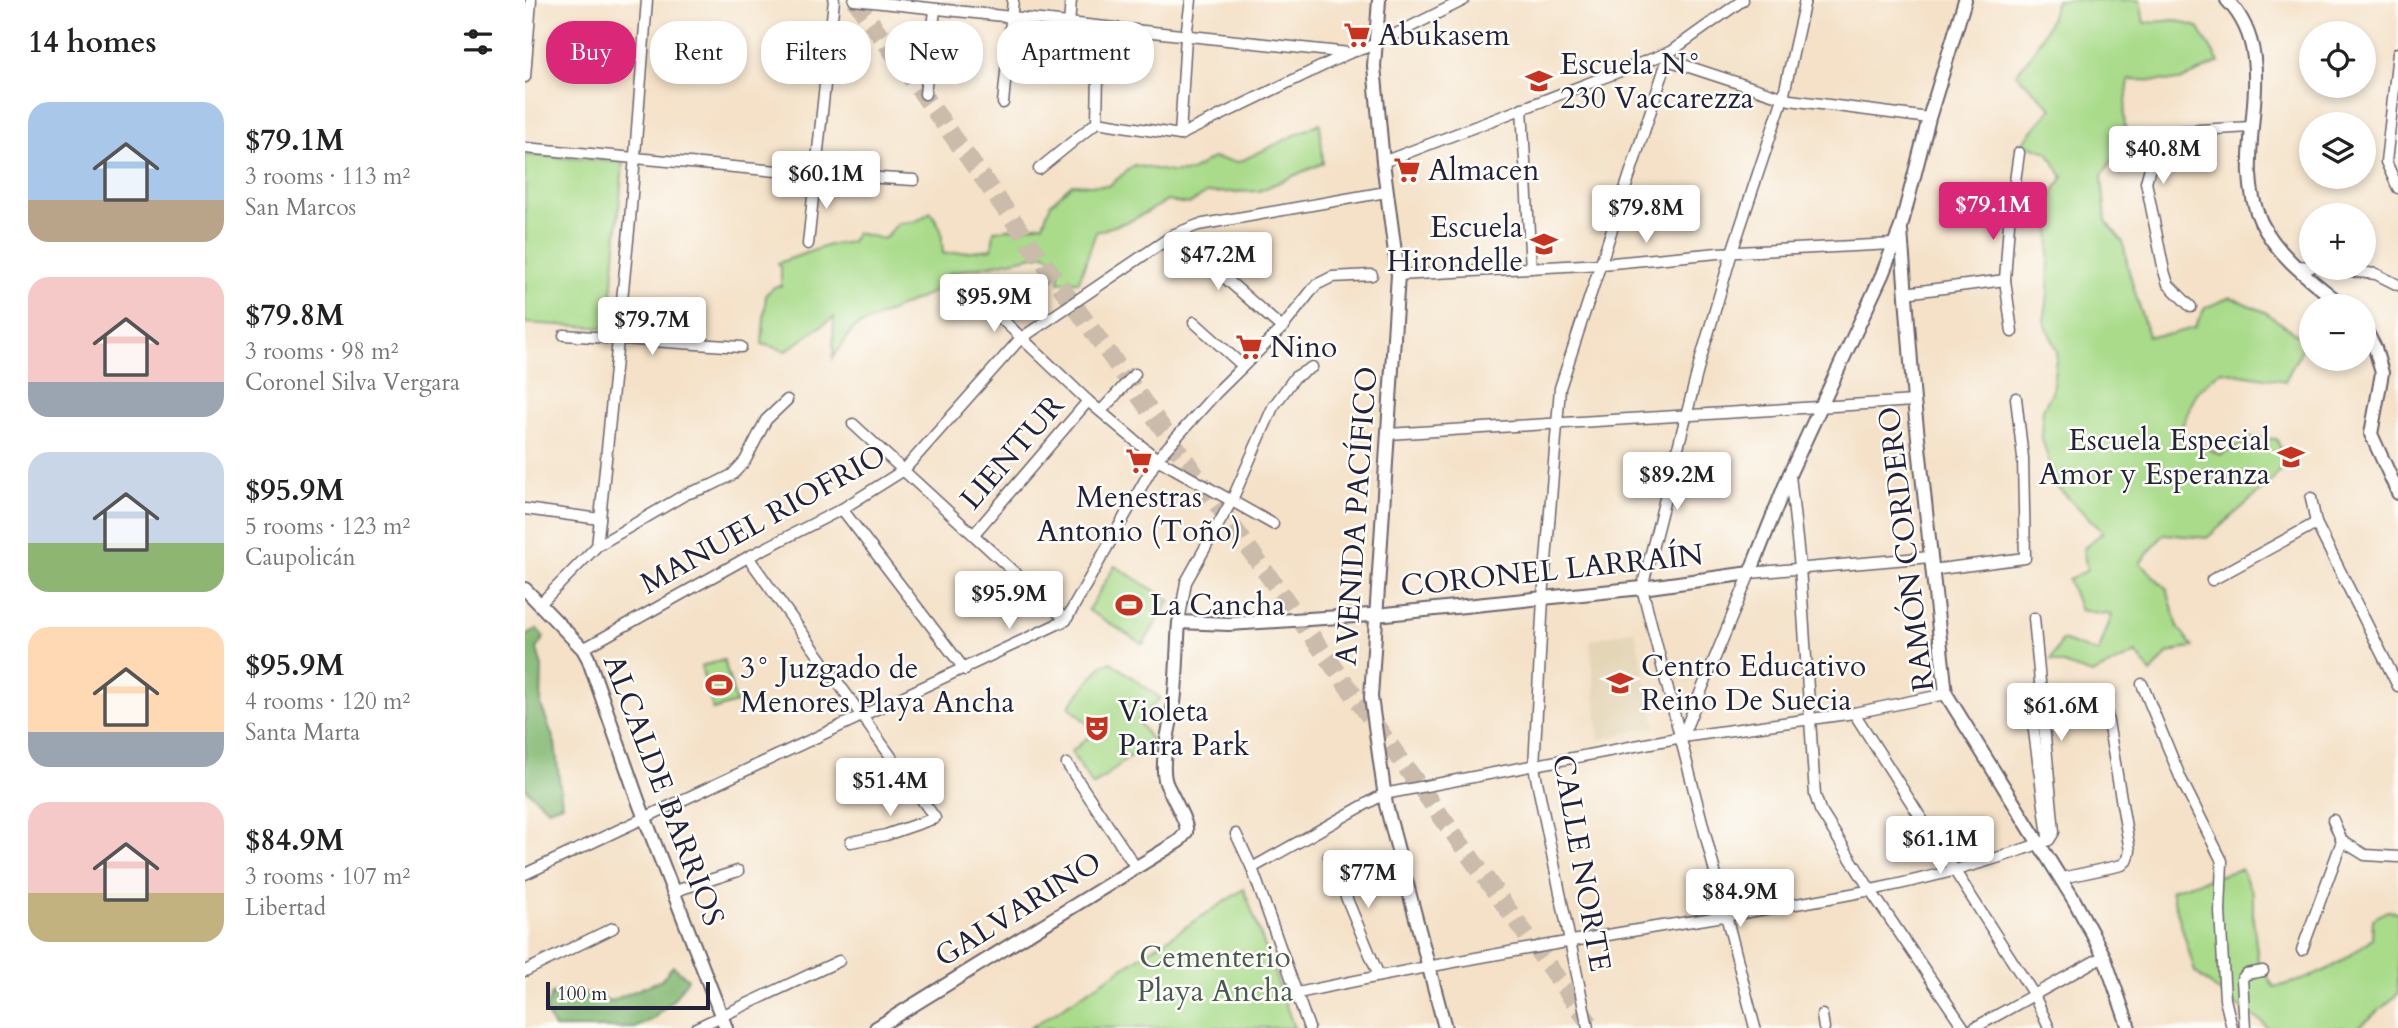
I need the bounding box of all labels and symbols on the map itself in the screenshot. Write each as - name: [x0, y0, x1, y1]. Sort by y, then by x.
- place label: Abukasem: [1378, 15, 1511, 56]
- supermarket icon: Abukasem: [1342, 20, 1372, 50]
- place label: Escuela N° 230 Vaccarezza: [1560, 44, 1754, 119]
- school or university icon: Escuela N° 230 Vaccarezza: [1524, 66, 1554, 96]
- pin: $40.8M: [2106, 127, 2220, 186]
- place label: Almacen: [1428, 150, 1540, 191]
- pin: $60.1M: [769, 152, 883, 211]
- supermarket icon: Almacen: [1392, 155, 1422, 185]
- pin: $79.1M: [1936, 182, 2050, 242]
- pin: $79.8M: [1589, 186, 1703, 245]
- place label: Escuela Hirondelle: [1387, 207, 1523, 282]
- school or university icon: Escuela Hirondelle: [1529, 229, 1559, 259]
- pin: $47.2M: [1161, 232, 1275, 292]
- pin: $95.9M: [937, 274, 1051, 334]
- pin: $79.7M: [595, 298, 709, 357]
- place label: Nino: [1270, 327, 1337, 368]
- supermarket icon: Nino: [1234, 332, 1264, 362]
- street label: AVENIDA PACÍFICO: [1326, 365, 1387, 667]
- street label: LIENTUR: [951, 386, 1074, 519]
- street label: RAMÓN CORDERO: [1869, 404, 1944, 694]
- place label: Escuela Especial Amor y Esperanza: [2039, 420, 2270, 495]
- street label: MANUEL RIOFRIO: [633, 435, 894, 604]
- school or university icon: Escuela Especial Amor y Esperanza: [2276, 442, 2306, 472]
- supermarket icon: Menestras Antonio (Toño): [1124, 446, 1154, 476]
- pin: $89.2M: [1620, 452, 1734, 512]
- place label: Menestras Antonio (Toño): [1037, 477, 1241, 552]
- street label: CORONEL LARRAÍN: [1399, 534, 1706, 607]
- pin: $95.9M: [952, 572, 1066, 631]
- place label: La Cancha: [1150, 585, 1285, 626]
- sports icon: La Cancha: [1114, 590, 1144, 620]
- place label: Centro Educativo Reino De Suecia: [1641, 646, 1866, 721]
- place label: 3° Juzgado de Menores Playa Ancha: [740, 648, 1015, 723]
- street label: ALCALDE BARRIOS: [593, 649, 734, 932]
- school or university icon: Centro Educativo Reino De Suecia: [1605, 668, 1635, 698]
- sports icon: 3° Juzgado de Menores Playa Ancha: [704, 670, 734, 700]
- pin: $61.6M: [2004, 684, 2118, 743]
- place label: Violeta Parra Park: [1118, 691, 1249, 766]
- theatre icon: Violeta Parra Park: [1082, 713, 1112, 743]
- street label: CALLE NORTE: [1542, 751, 1621, 975]
- pin: $51.4M: [833, 758, 947, 818]
- pin: $61.1M: [1883, 816, 1997, 876]
- street label: GALVARINO: [927, 842, 1109, 977]
- pin: $77M: [1327, 850, 1409, 910]
- pin: $84.9M: [1683, 870, 1797, 929]
- park label: Cementerio Playa Ancha: [1137, 937, 1293, 1012]
- scale bar: [546, 979, 711, 1011]

